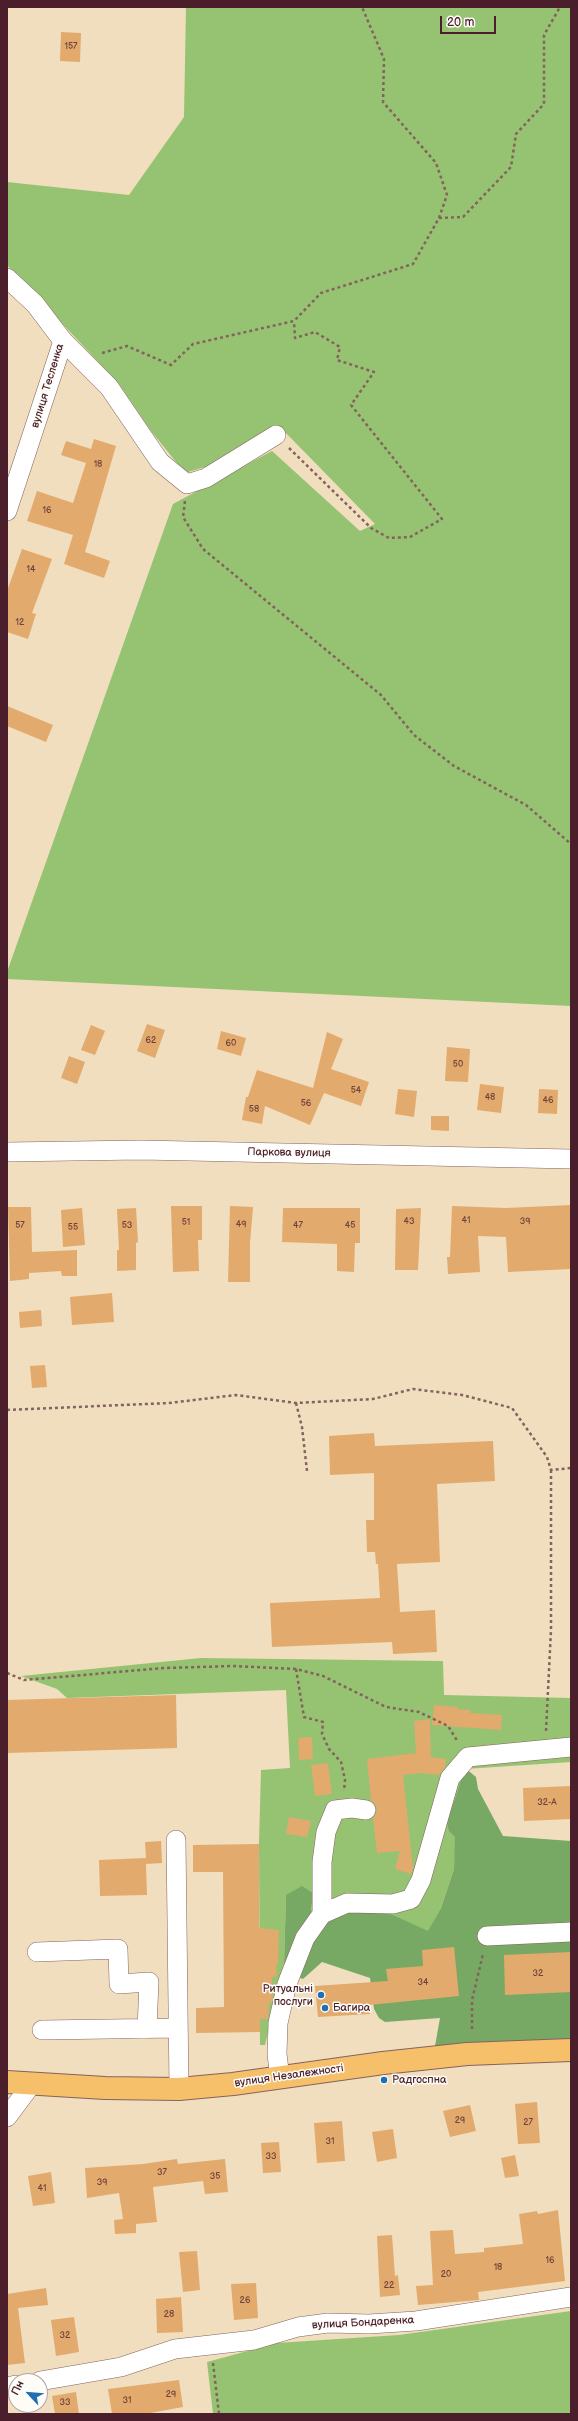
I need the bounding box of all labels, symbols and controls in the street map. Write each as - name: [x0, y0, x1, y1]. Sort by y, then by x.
- scale bar: [442, 8, 498, 34]
- text: 20 m: [447, 15, 474, 30]
- house number: 157: [64, 42, 78, 52]
- street label: вулиця Тесленка: [29, 342, 67, 430]
- house number: 18: [94, 460, 102, 470]
- house number: 16: [43, 506, 51, 516]
- house number: 14: [27, 565, 35, 575]
- house number: 12: [16, 618, 24, 628]
- house number: 62: [146, 1036, 156, 1046]
- house number: 60: [226, 1039, 236, 1049]
- house number: 50: [453, 1060, 463, 1070]
- house number: 54: [351, 1086, 361, 1096]
- house number: 48: [485, 1093, 495, 1103]
- house number: 46: [543, 1096, 553, 1106]
- house number: 56: [301, 1099, 311, 1109]
- house number: 58: [249, 1105, 259, 1115]
- street label: Паркова вулиця: [247, 1146, 331, 1160]
- house number: 41: [462, 1216, 470, 1226]
- house number: 43: [403, 1217, 415, 1227]
- house number: 39: [520, 1217, 530, 1227]
- house number: 51: [182, 1218, 190, 1228]
- house number: 49: [236, 1220, 246, 1230]
- house number: 57: [15, 1221, 25, 1231]
- house number: 53: [122, 1221, 132, 1231]
- house number: 47: [293, 1221, 303, 1231]
- house number: 45: [345, 1221, 355, 1231]
- house number: 55: [68, 1223, 78, 1233]
- house number: 32-А: [537, 1798, 557, 1808]
- house number: 32: [533, 1969, 543, 1979]
- house number: 34: [417, 1978, 429, 1988]
- place label: Ритуальні послуги: [263, 1982, 313, 2008]
- marker: Ритуальні послуги: [316, 1990, 326, 2000]
- place label: Багира: [333, 2001, 370, 2015]
- marker: Багира: [320, 2003, 330, 2013]
- street label: вулиця Незалежності: [234, 2062, 344, 2090]
- place label: Радгоспна: [392, 2073, 446, 2087]
- marker: Радгоспна: [379, 2075, 389, 2085]
- house number: 29: [455, 2116, 465, 2126]
- house number: 27: [523, 2118, 533, 2128]
- house number: 31: [325, 2137, 335, 2147]
- house number: 33: [265, 2152, 277, 2162]
- house number: 37: [157, 2168, 167, 2178]
- house number: 35: [210, 2172, 220, 2182]
- house number: 39: [97, 2178, 107, 2188]
- house number: 41: [38, 2184, 46, 2194]
- house number: 16: [546, 2256, 554, 2266]
- house number: 18: [494, 2263, 502, 2273]
- house number: 20: [441, 2270, 451, 2280]
- house number: 22: [384, 2281, 394, 2291]
- house number: 26: [240, 2296, 250, 2306]
- house number: 28: [164, 2310, 174, 2320]
- street label: вулиця Бондаренка: [312, 2314, 414, 2332]
- house number: 32: [60, 2331, 70, 2341]
- north arrow: [8, 2373, 48, 2413]
- text: Пн: [9, 2379, 27, 2397]
- house number: 29: [166, 2390, 176, 2400]
- house number: 31: [122, 2396, 132, 2406]
- house number: 33: [59, 2398, 71, 2408]

